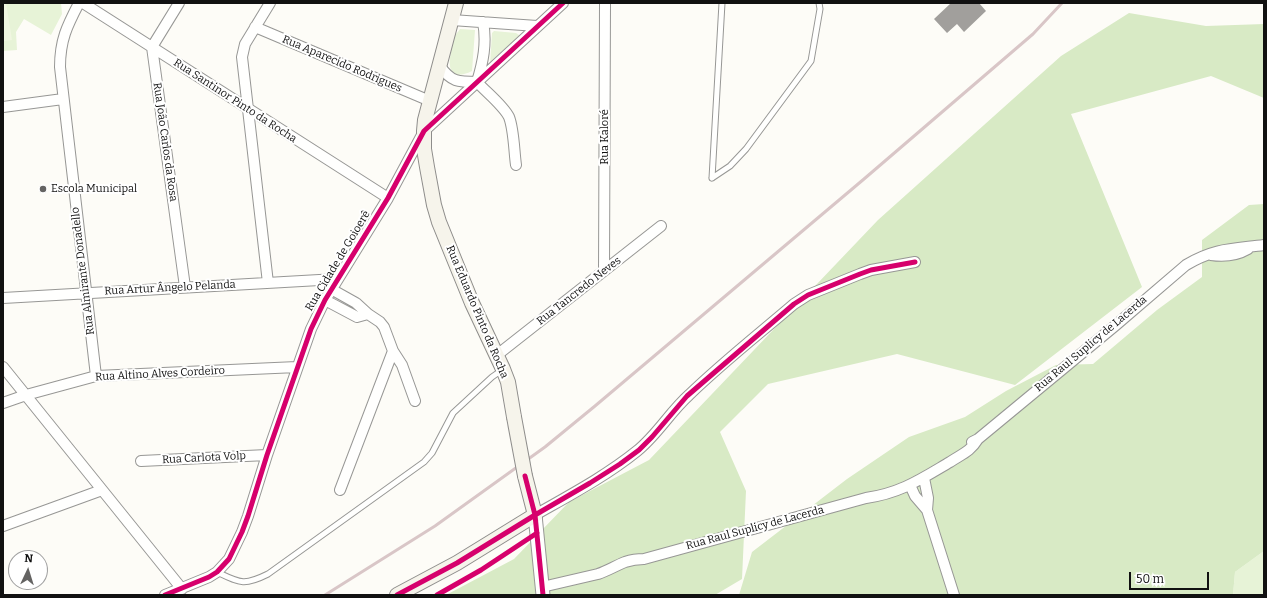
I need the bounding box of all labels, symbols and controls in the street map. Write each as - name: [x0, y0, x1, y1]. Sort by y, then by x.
- street label: Rua Aparecido Rodrigues: [280, 33, 404, 95]
- street label: Rua Santinor Pinto da Rocha: [171, 56, 299, 146]
- street label: Rua João Carlos da Rosa: [150, 82, 180, 202]
- street label: Rua Kaloré: [598, 109, 612, 165]
- place label: Escola Municipal: [51, 182, 137, 196]
- marker: Escola Municipal: [38, 184, 48, 194]
- street label: Rua Almirante Donadello: [69, 206, 97, 336]
- street label: Rua Cidade de Goioerê: [303, 208, 373, 314]
- street label: Rua Eduardo Pinto da Rocha: [443, 244, 511, 380]
- street label: Rua Tancredo Neves: [534, 254, 624, 328]
- street label: Rua Artur Ângelo Pelanda: [104, 278, 236, 298]
- street label: Rua Raul Suplicy de Lacerda: [1032, 293, 1150, 395]
- street label: Rua Altino Alves Cordeiro: [95, 364, 225, 384]
- street label: Rua Carlota Volp: [162, 449, 246, 467]
- street label: Rua Raul Suplicy de Lacerda: [685, 503, 825, 553]
- north arrow: [8, 550, 48, 590]
- text: N: [24, 552, 33, 565]
- scale bar: [1131, 564, 1211, 590]
- text: 50 m: [1136, 572, 1164, 586]

